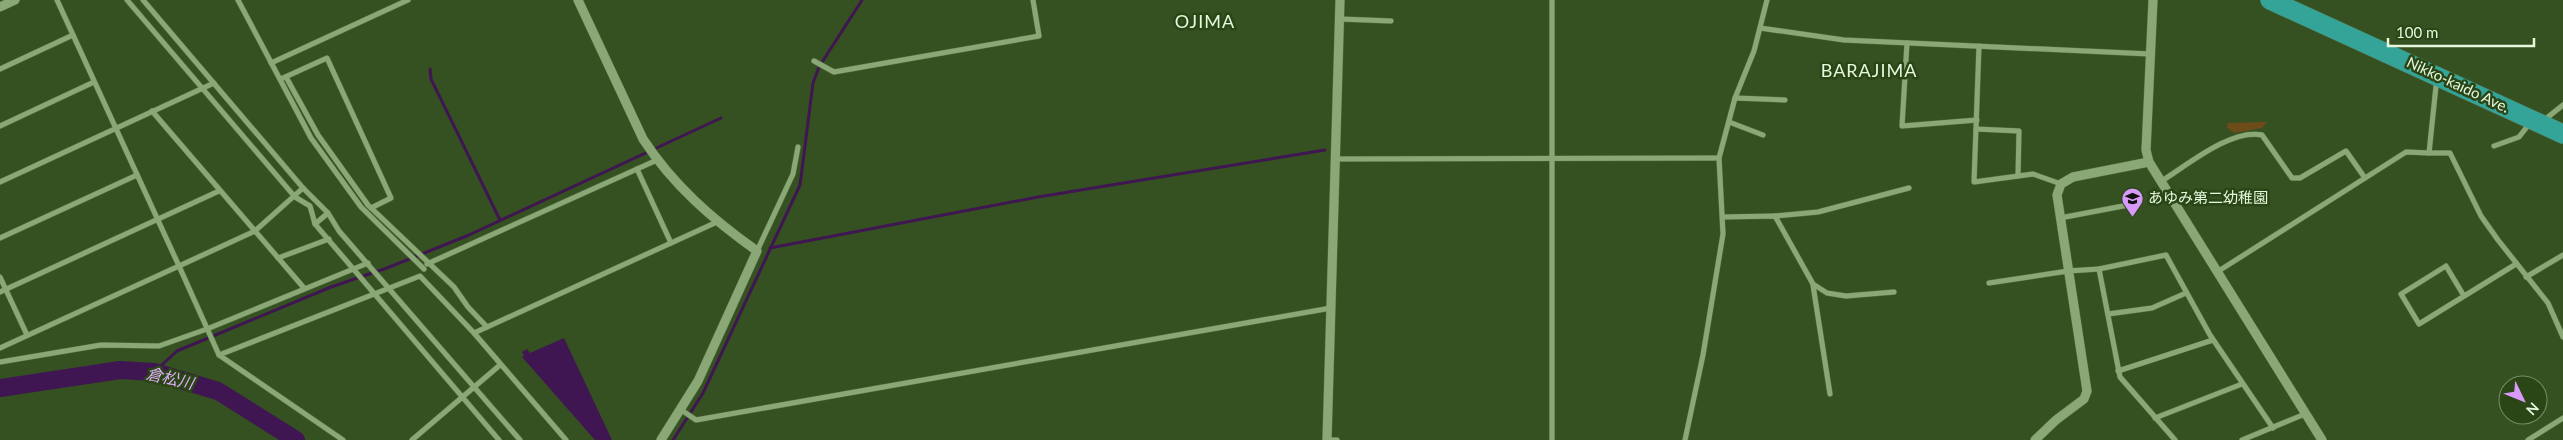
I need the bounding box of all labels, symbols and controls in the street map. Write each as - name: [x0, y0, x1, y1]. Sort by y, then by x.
- district label: OJIMA: [1175, 10, 1235, 32]
- scale bar: [2388, 15, 2534, 47]
- text: 100 m: [2396, 23, 2438, 41]
- street label: Nikko-kaido Ave.: [2404, 52, 2513, 116]
- district label: BARAJIMA: [1821, 59, 1917, 81]
- school or university icon: あゆみ第二幼稚園: [2120, 186, 2144, 217]
- place label: あゆみ第二幼稚園: [2148, 188, 2268, 206]
- water label: 倉松川: [145, 363, 198, 393]
- north arrow: [2498, 375, 2548, 425]
- text: N: [2523, 399, 2543, 419]

